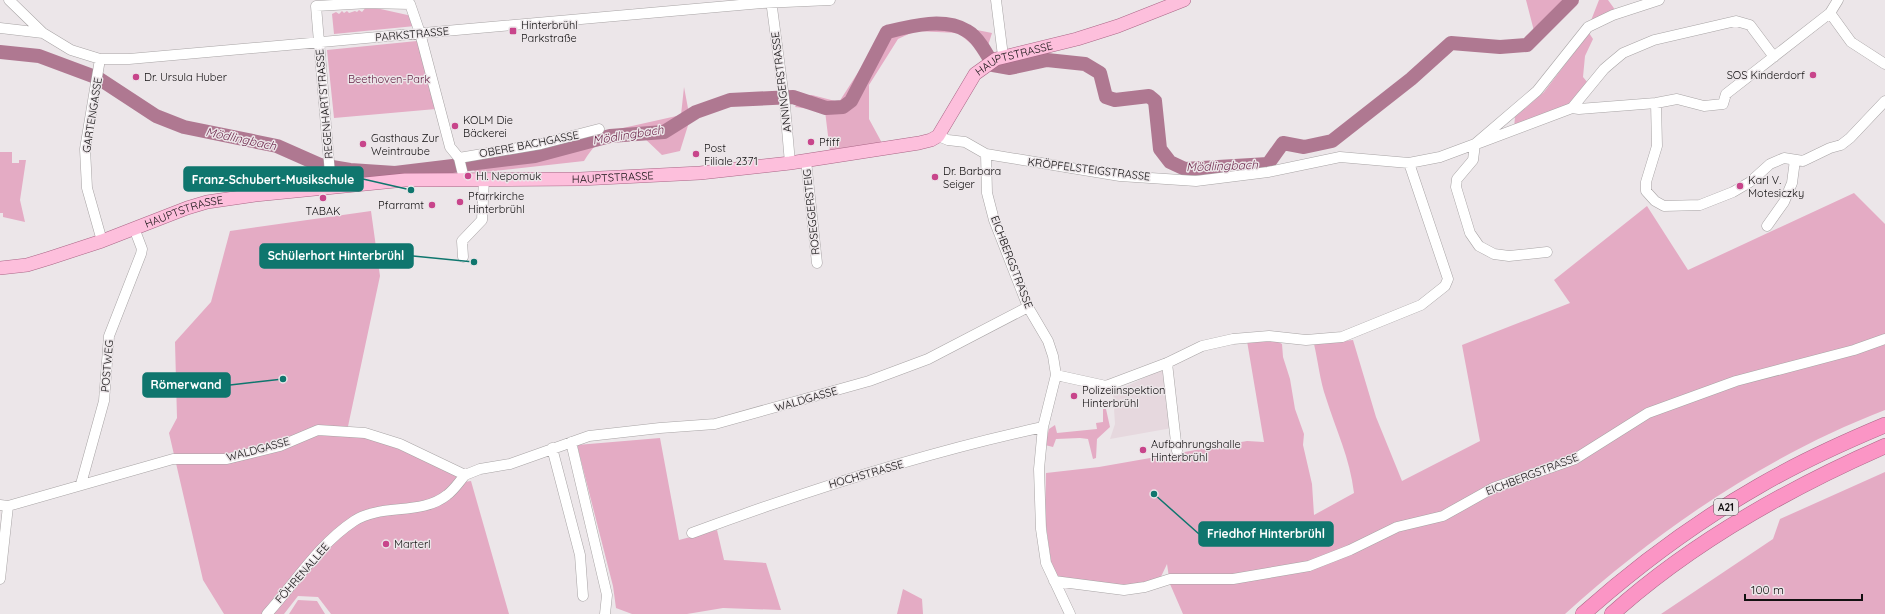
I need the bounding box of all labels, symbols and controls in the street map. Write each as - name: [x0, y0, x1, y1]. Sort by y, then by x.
- place label: Hinterbrühl Parkstraße: [521, 18, 578, 45]
- street label: PARKSTRASSE: [375, 24, 449, 44]
- marker: Hinterbrühl Parkstraße: [508, 26, 518, 36]
- street label: ANNINGERSTRASSE: [768, 31, 794, 133]
- street label: HAUPTSTRASSE: [972, 38, 1054, 79]
- street label: REGENHARTSTRASSE: [312, 48, 336, 160]
- place label: SOS Kinderdorf: [1727, 68, 1805, 82]
- place label: Dr. Ursula Huber: [144, 70, 228, 84]
- marker: SOS Kinderdorf: [1808, 70, 1818, 80]
- marker: Dr. Ursula Huber: [131, 72, 141, 82]
- park label: Beethoven-Park: [348, 72, 430, 86]
- street label: GARTENGASSE: [79, 76, 105, 154]
- place label: KOLM Die Bäckerei: [463, 113, 513, 140]
- marker: KOLM Die Bäckerei: [450, 121, 460, 131]
- water label: Mödlingbach: [591, 121, 665, 148]
- water label: Mödlingbach: [204, 124, 278, 153]
- street label: OBERE BACHGASSE: [478, 127, 580, 161]
- place label: Gasthaus Zur Weintraube: [371, 131, 440, 158]
- place label: Pfiff: [819, 135, 840, 149]
- marker: Pfiff: [806, 137, 816, 147]
- marker: Gasthaus Zur Weintraube: [358, 139, 368, 149]
- place label: Post Filiale 2371: [704, 141, 758, 168]
- marker: Post Filiale 2371: [691, 149, 701, 159]
- street label: KRÖPFELSTEIGSTRASSE: [1027, 155, 1151, 183]
- water label: Mödlingbach: [1186, 157, 1258, 174]
- place label: Dr. Barbara Seiger: [943, 164, 1001, 191]
- callout: Franz-Schubert-Musikschule: [184, 167, 363, 191]
- street label: HAUPTSTRASSE: [572, 168, 654, 186]
- street label: ROSEGGERSTEIG: [800, 168, 822, 256]
- place label: Hl. Nepomuk: [476, 169, 541, 183]
- marker: Hl. Nepomuk: [463, 171, 473, 181]
- text: Franz-Schubert-Musikschule: [192, 172, 354, 187]
- marker: Dr. Barbara Seiger: [930, 172, 940, 182]
- place label: Karl V. Motesiczky: [1748, 173, 1804, 200]
- marker: Karl V. Motesiczky: [1735, 181, 1745, 191]
- place label: Pfarrkirche Hinterbrühl: [468, 189, 525, 216]
- street label: HAUPTSTRASSE: [142, 193, 224, 231]
- marker: TABAK: [318, 193, 328, 203]
- marker: Pfarrkirche Hinterbrühl: [455, 197, 465, 207]
- place label: Pfarramt: [378, 198, 424, 212]
- marker: Pfarramt: [427, 200, 437, 210]
- place label: TABAK: [306, 204, 340, 218]
- street label: EICHBERGSTRASSE: [988, 214, 1036, 310]
- callout: Schülerhort Hinterbrühl: [260, 244, 413, 268]
- text: Schülerhort Hinterbrühl: [268, 248, 404, 263]
- street label: POSTWEG: [98, 339, 116, 393]
- callout: Römerwand: [143, 373, 230, 397]
- text: Römerwand: [150, 377, 222, 392]
- street label: WALDGASSE: [773, 383, 839, 415]
- place label: Polizeiinspektion Hinterbrühl: [1082, 383, 1165, 410]
- marker: Polizeiinspektion Hinterbrühl: [1069, 391, 1079, 401]
- street label: WALDGASSE: [225, 434, 291, 464]
- place label: Aufbahrungshalle Hinterbrühl: [1151, 437, 1241, 464]
- marker: Aufbahrungshalle Hinterbrühl: [1138, 445, 1148, 455]
- street label: EICHBERGSTRASSE: [1484, 450, 1580, 498]
- street label: HOCHSTRASSE: [827, 457, 905, 491]
- road number: A21: [1714, 499, 1738, 515]
- callout: Friedhof Hinterbrühl: [1199, 522, 1333, 546]
- text: Friedhof Hinterbrühl: [1207, 526, 1325, 541]
- place label: Marterl: [394, 537, 431, 551]
- marker: Marterl: [381, 539, 391, 549]
- street label: FÖHRENALLEE: [272, 540, 332, 606]
- scale bar: [1745, 576, 1862, 602]
- text: 100 m: [1751, 582, 1784, 597]

